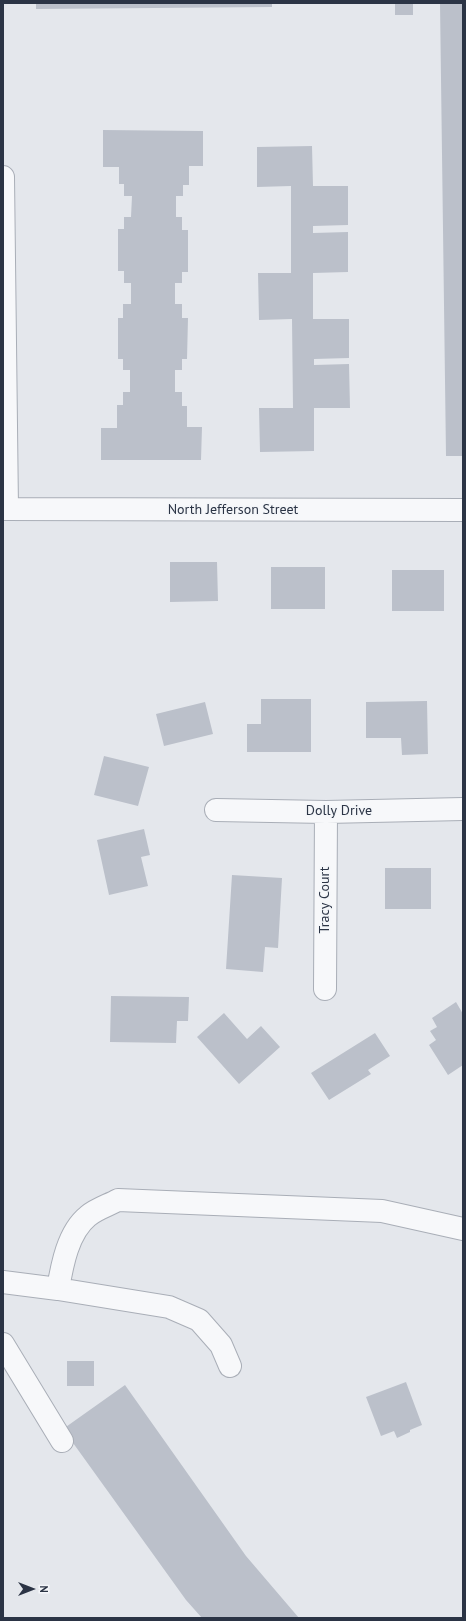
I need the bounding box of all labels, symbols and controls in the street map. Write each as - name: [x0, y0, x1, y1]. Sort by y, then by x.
- street label: North Jefferson Street: [168, 502, 298, 518]
- street label: Dolly Drive: [306, 803, 372, 819]
- street label: Tracy Court: [317, 867, 333, 933]
- north arrow: [12, 1569, 52, 1609]
- text: N: [37, 1585, 51, 1593]

